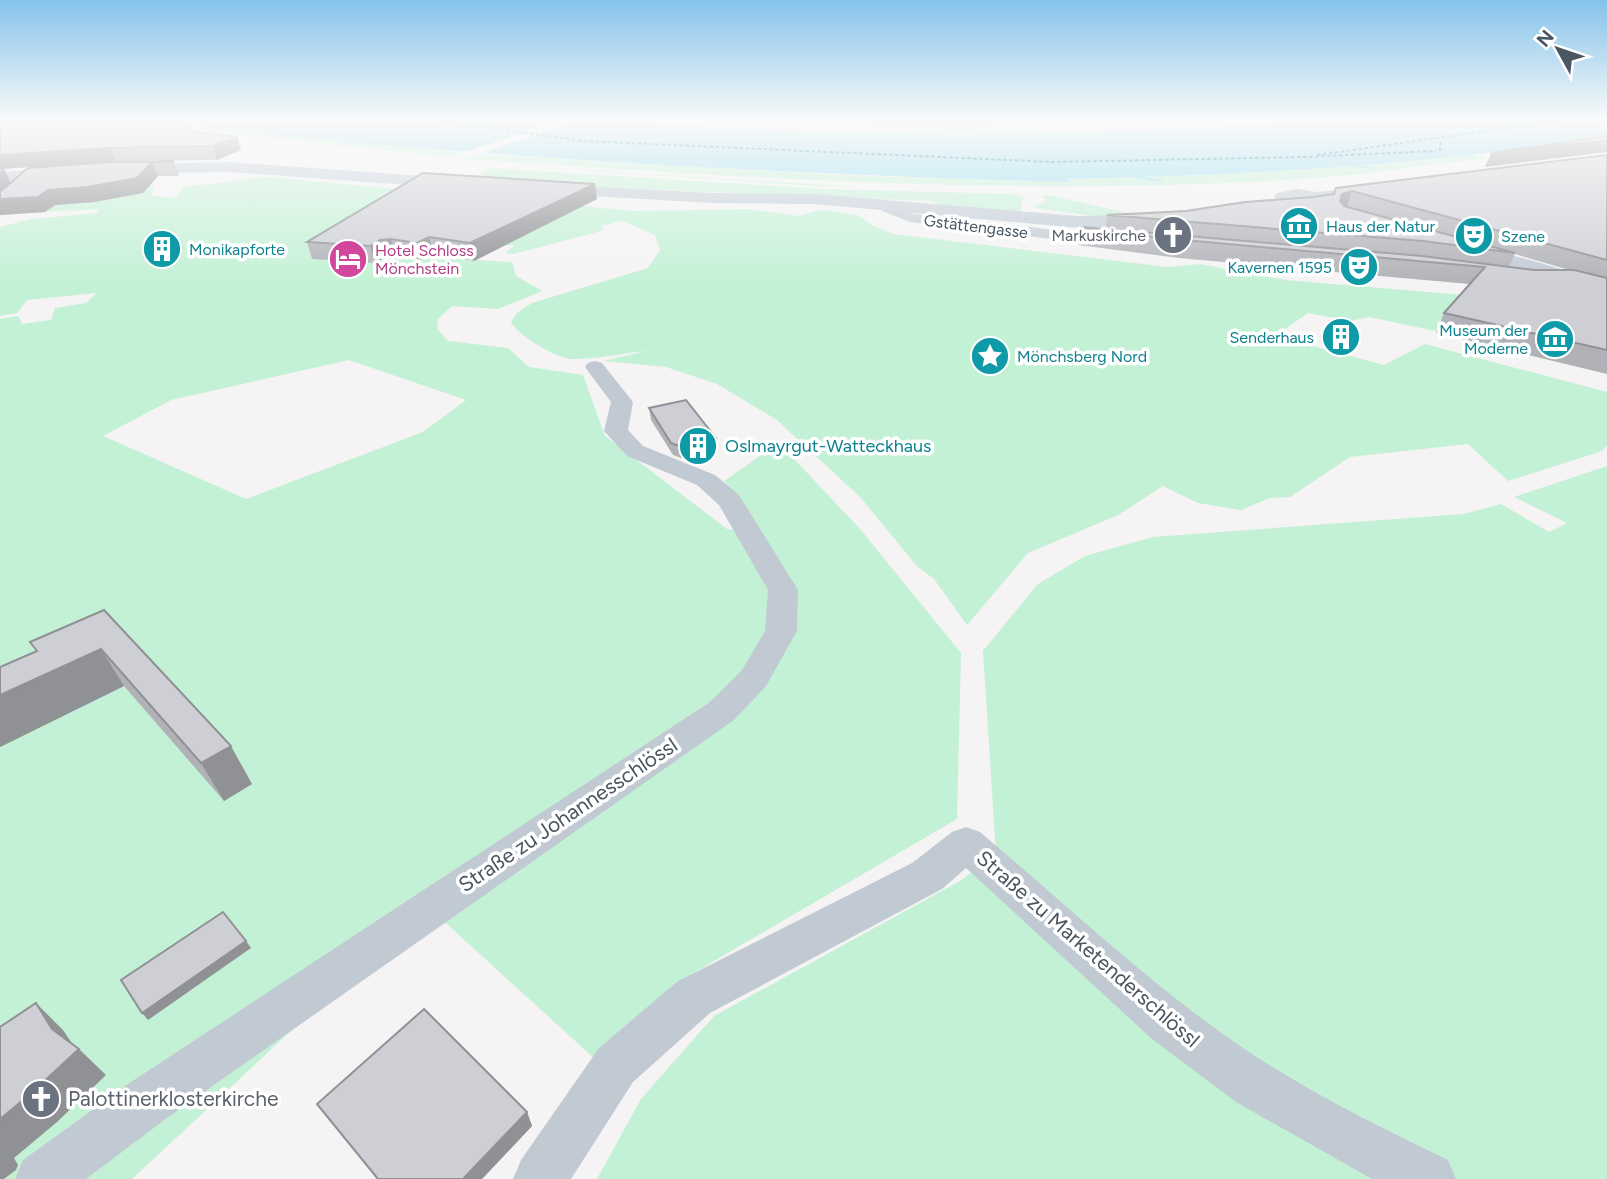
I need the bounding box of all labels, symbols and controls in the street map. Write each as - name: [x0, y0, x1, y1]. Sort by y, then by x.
- north arrow: [1523, 14, 1593, 84]
- text: N: [1532, 25, 1559, 51]
- museum icon: Haus der Natur: [1278, 205, 1320, 247]
- street label: Gstättengasse: [923, 211, 1029, 242]
- church icon: Markuskirche: [1152, 214, 1194, 256]
- theatre icon: Szene: [1453, 215, 1495, 257]
- place label: Haus der Natur: [1326, 217, 1436, 236]
- place label: Markuskirche: [1052, 226, 1146, 245]
- place label: Szene: [1501, 227, 1545, 246]
- building icon: Monikapforte: [141, 228, 183, 270]
- hotel icon: Hotel Schloss Mönchstein: [327, 238, 369, 280]
- place label: Monikapforte: [189, 240, 285, 259]
- place label: Hotel Schloss Mönchstein: [375, 241, 474, 278]
- theatre icon: Kavernen 1595: [1338, 246, 1380, 288]
- place label: Kavernen 1595: [1227, 258, 1332, 277]
- building icon: Senderhaus: [1320, 316, 1362, 358]
- museum icon: Museum der Moderne: [1534, 318, 1576, 360]
- place label: Museum der Moderne: [1439, 321, 1529, 358]
- place label: Senderhaus: [1230, 328, 1314, 347]
- place icon: Mönchsberg Nord: [969, 335, 1011, 377]
- place label: Mönchsberg Nord: [1017, 347, 1147, 366]
- building icon: Oslmayrgut-Watteckhaus: [677, 425, 719, 467]
- place label: Oslmayrgut-Watteckhaus: [725, 435, 931, 457]
- street label: Straße zu Johannesschlössl: [454, 732, 682, 897]
- street label: Straße zu Marketenderschlössl: [972, 845, 1205, 1052]
- church icon: Palottinerklosterkirche: [20, 1078, 62, 1120]
- place label: Palottinerklosterkirche: [68, 1086, 278, 1111]

